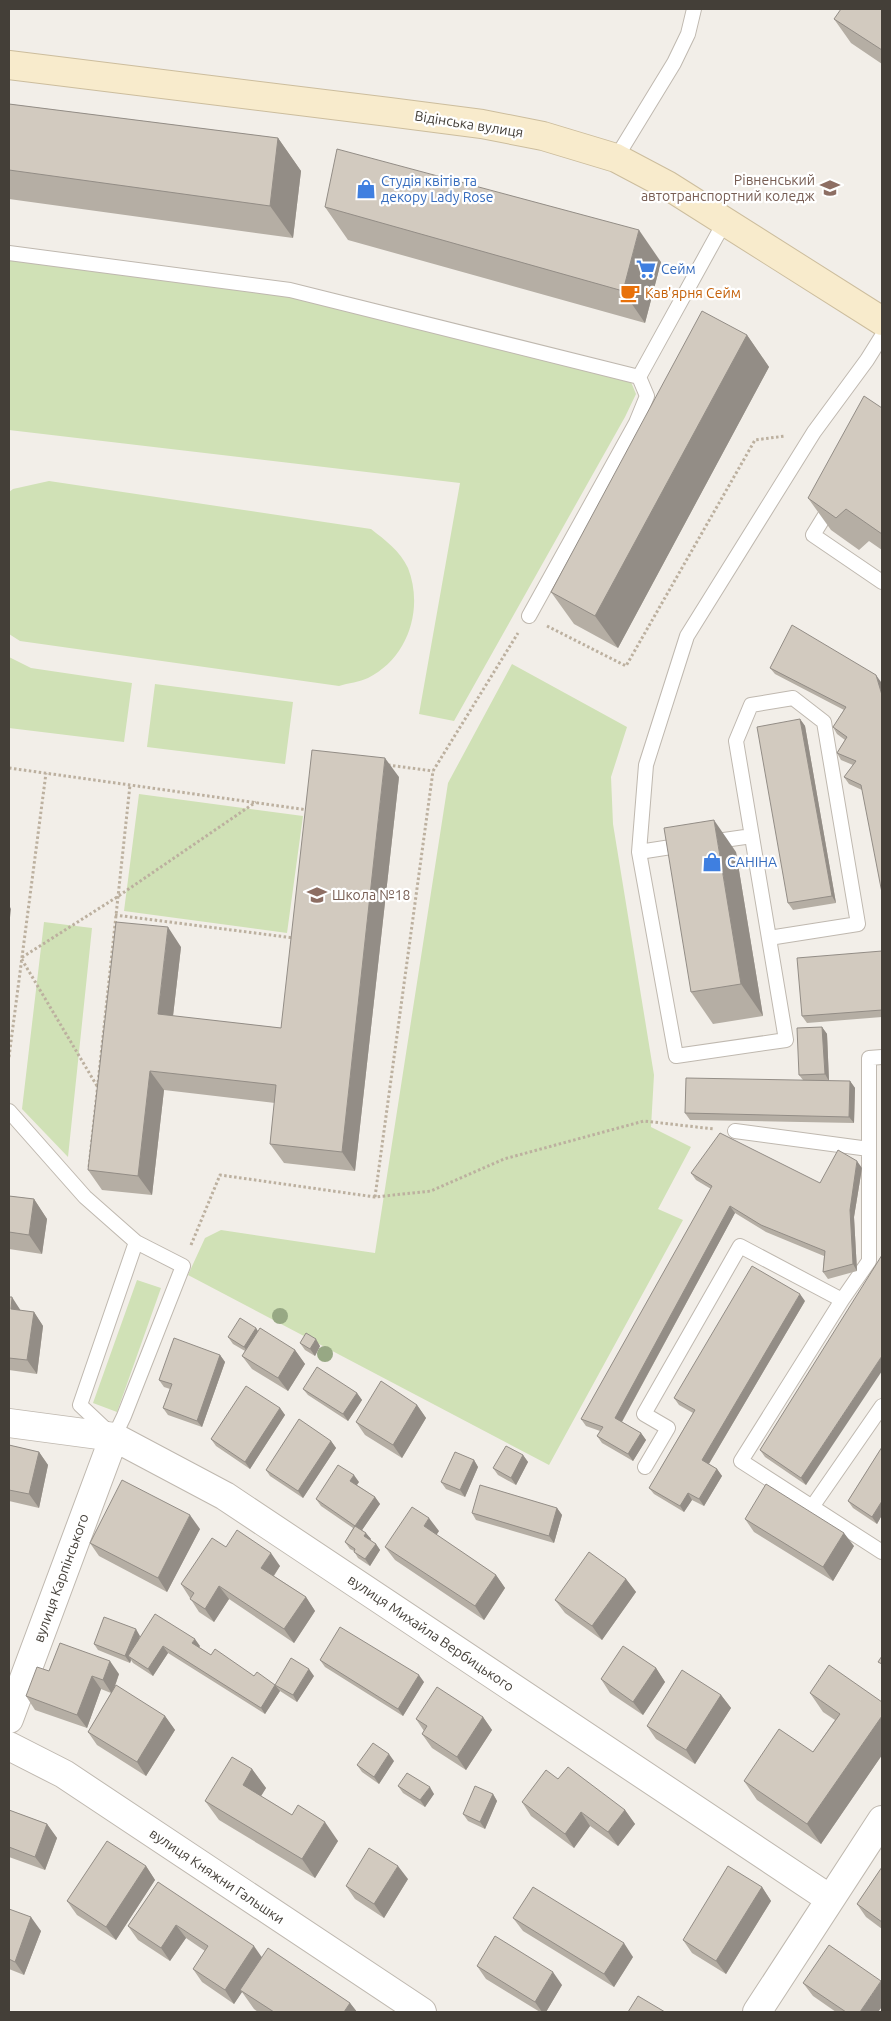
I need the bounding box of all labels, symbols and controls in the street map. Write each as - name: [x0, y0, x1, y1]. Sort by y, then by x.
- street label: Відінська вулиця: [414, 108, 524, 140]
- place label: Рівненський автотранспортний коледж: [641, 172, 816, 204]
- place label: Студія квітів та декору Lady Rose: [381, 173, 493, 205]
- school or university icon: Рівненський автотранспортний коледж: [819, 177, 841, 199]
- shop icon: Студія квітів та декору Lady Rose: [355, 178, 377, 200]
- supermarket icon: Сейм: [635, 258, 657, 280]
- place label: Сейм: [661, 261, 696, 277]
- cafe icon: Кав'ярня Сейм: [619, 282, 641, 304]
- place label: Кав'ярня Сейм: [645, 285, 741, 301]
- shop icon: САНІНА: [701, 851, 723, 873]
- place label: САНІНА: [727, 854, 777, 870]
- school or university icon: Школа №18: [306, 884, 328, 906]
- place label: Школа №18: [332, 887, 411, 903]
- street label: вулиця Карпінського: [30, 1511, 92, 1645]
- street label: вулиця Михайла Вербицького: [345, 1571, 517, 1695]
- street label: вулиця Княжни Гальшки: [147, 1825, 287, 1927]

